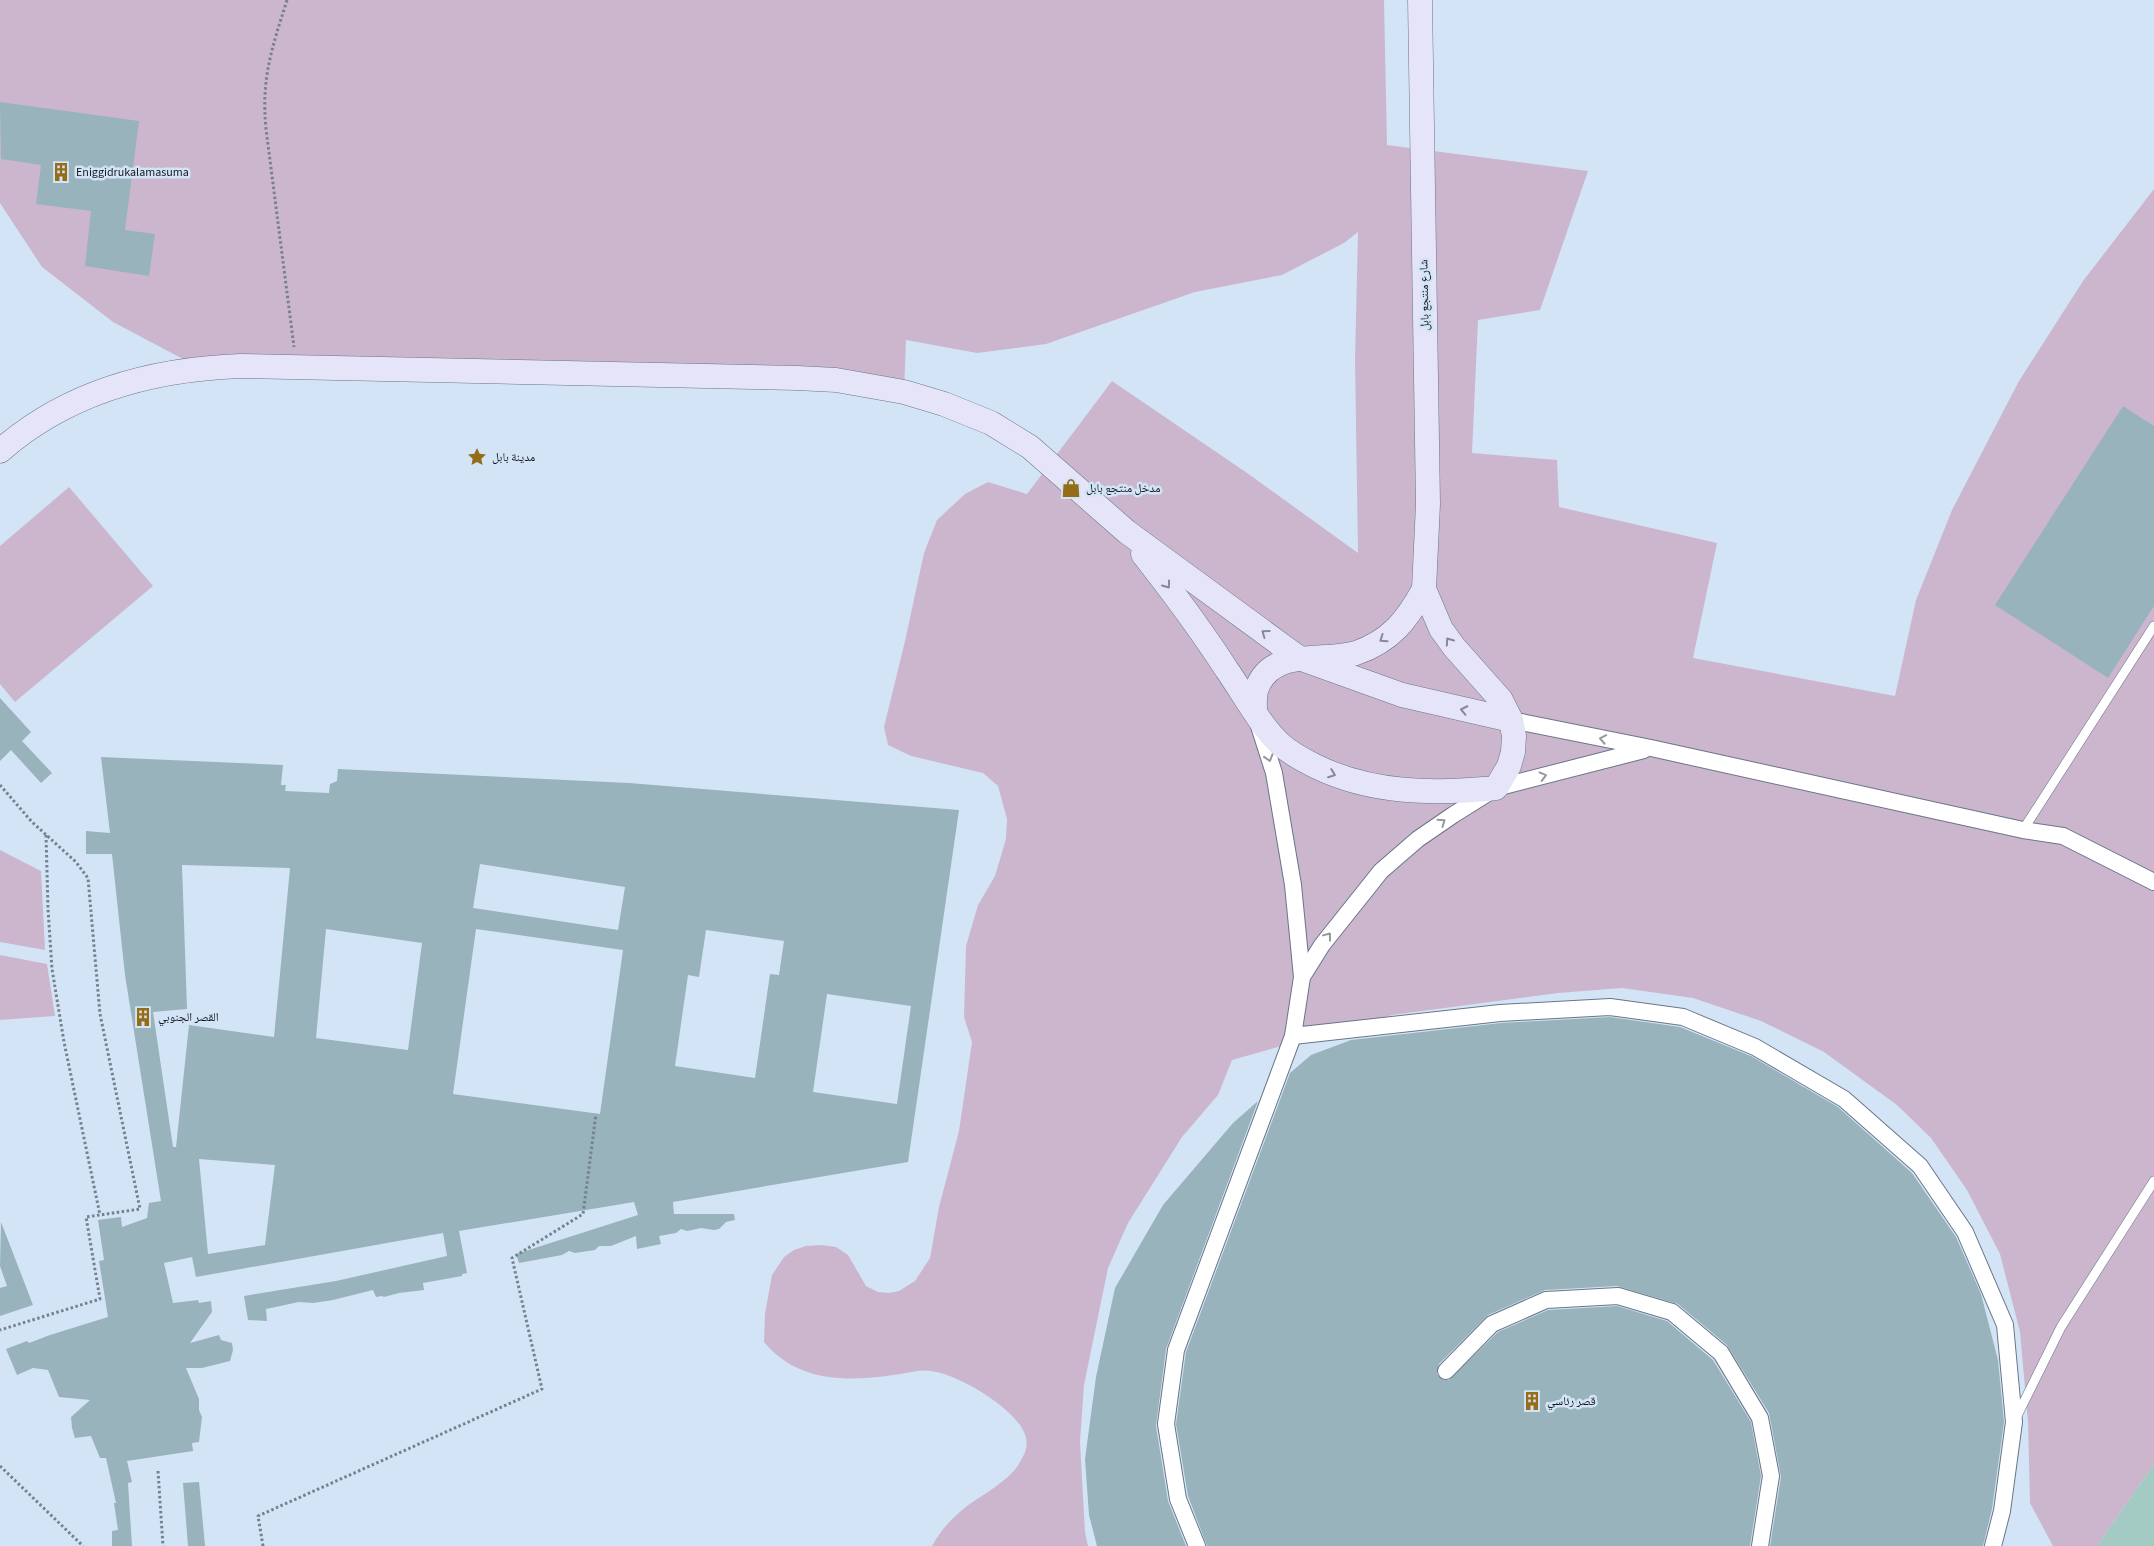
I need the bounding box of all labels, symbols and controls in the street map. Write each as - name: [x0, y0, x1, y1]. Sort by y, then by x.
- building icon: Eniggidrukalamasuma: [50, 161, 72, 183]
- place label: Eniggidrukalamasuma: [76, 164, 189, 181]
- street label: شارع منتجع بابل: [1415, 259, 1434, 331]
- place icon: مدينة بابل: [466, 446, 488, 468]
- place label: مدينة بابل: [492, 449, 535, 466]
- shop icon: مدخل منتجع بابل: [1060, 477, 1082, 499]
- place label: مدخل منتجع بابل: [1086, 480, 1160, 497]
- one-way arrow: [1161, 579, 1170, 589]
- one-way arrow: [1262, 631, 1271, 639]
- one-way arrow: [1379, 633, 1388, 642]
- one-way arrow: [1446, 637, 1455, 647]
- one-way arrow: [1459, 705, 1468, 716]
- one-way arrow: [1599, 734, 1608, 744]
- one-way arrow: [1264, 753, 1274, 762]
- one-way arrow: [1327, 767, 1336, 778]
- one-way arrow: [1539, 772, 1547, 782]
- one-way arrow: [1436, 820, 1445, 828]
- one-way arrow: [1322, 933, 1331, 942]
- building icon: القصر الجنوبي: [132, 1006, 154, 1028]
- place label: القصر الجنوبي: [158, 1009, 219, 1027]
- building icon: قصر رئاسي: [1521, 1390, 1543, 1412]
- place label: قصر رئاسي: [1547, 1393, 1596, 1411]

